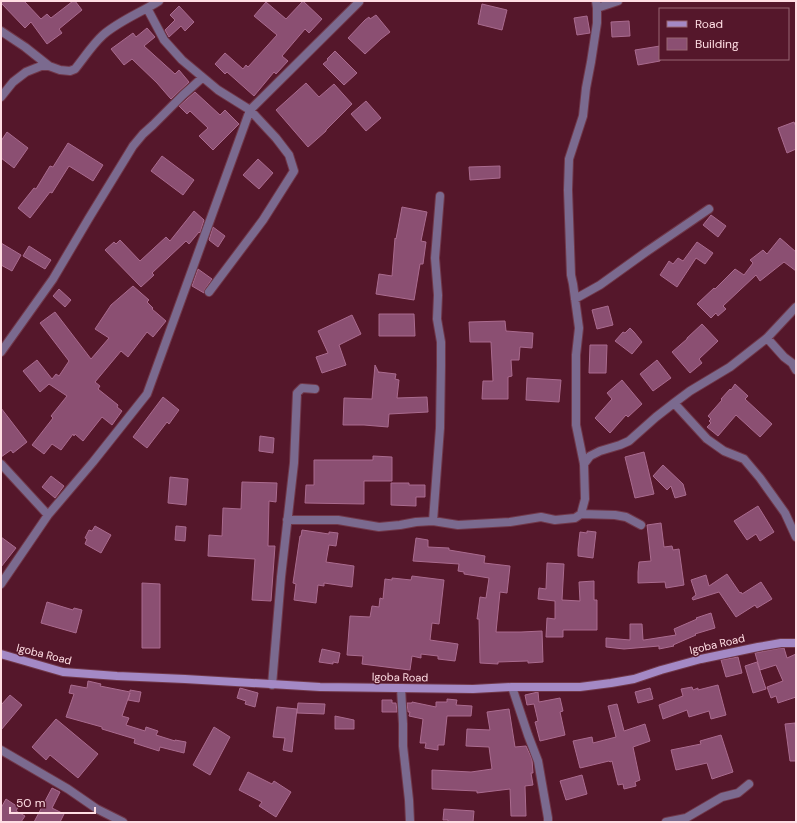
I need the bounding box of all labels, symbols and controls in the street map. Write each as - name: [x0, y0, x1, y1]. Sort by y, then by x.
- legend: [659, 8, 789, 60]
- text: Road: [695, 16, 723, 32]
- text: Building: [695, 36, 739, 52]
- street label: Igoba Road: [688, 631, 746, 657]
- street label: Igoba Road: [15, 640, 73, 668]
- street label: Igoba Road: [372, 670, 428, 684]
- scale bar: [10, 789, 95, 815]
- text: 50 m: [16, 795, 45, 811]

